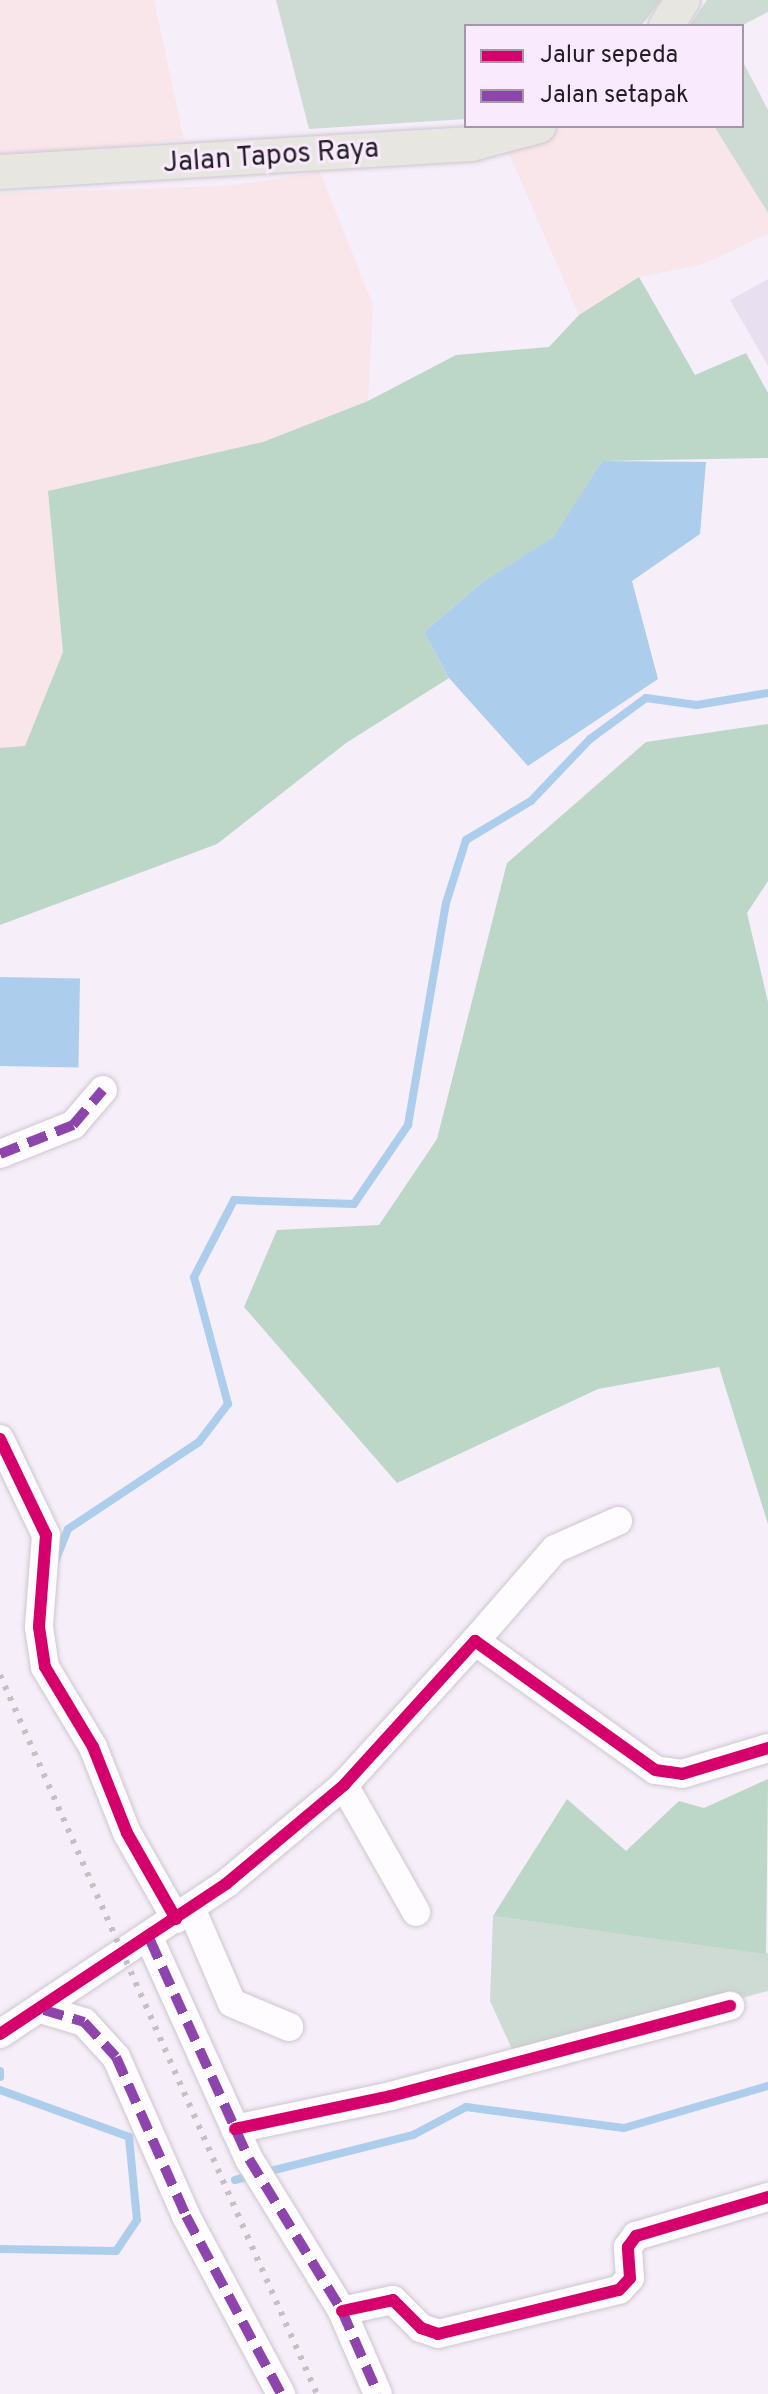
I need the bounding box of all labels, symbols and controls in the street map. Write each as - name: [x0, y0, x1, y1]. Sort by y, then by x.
- legend: [464, 24, 744, 128]
- text: Jalur sepeda: [540, 41, 678, 71]
- text: Jalan setapak: [540, 81, 689, 111]
- street label: Jalan Tapos Raya: [161, 133, 381, 181]

